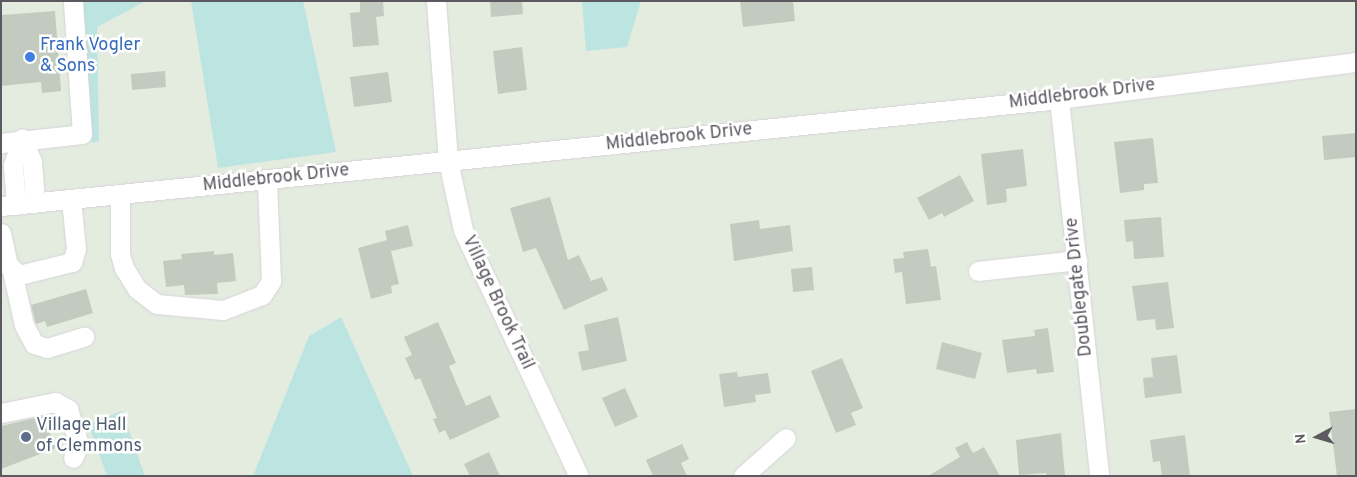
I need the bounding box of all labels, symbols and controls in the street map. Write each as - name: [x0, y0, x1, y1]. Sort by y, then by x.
- place label: Frank Vogler & Sons: [40, 36, 141, 78]
- marker: Frank Vogler & Sons: [24, 51, 36, 63]
- street label: Middlebrook Drive: [1008, 75, 1156, 115]
- street label: Middlebrook Drive: [605, 120, 753, 156]
- street label: Middlebrook Drive: [202, 161, 350, 197]
- street label: Doublegate Drive: [1062, 216, 1098, 358]
- street label: Village Brook Trail: [456, 232, 538, 374]
- north arrow: [1292, 412, 1342, 462]
- place label: Village Hall of Clemmons: [36, 416, 142, 458]
- marker: Village Hall of Clemmons: [20, 431, 32, 443]
- text: N: [1293, 433, 1311, 445]

